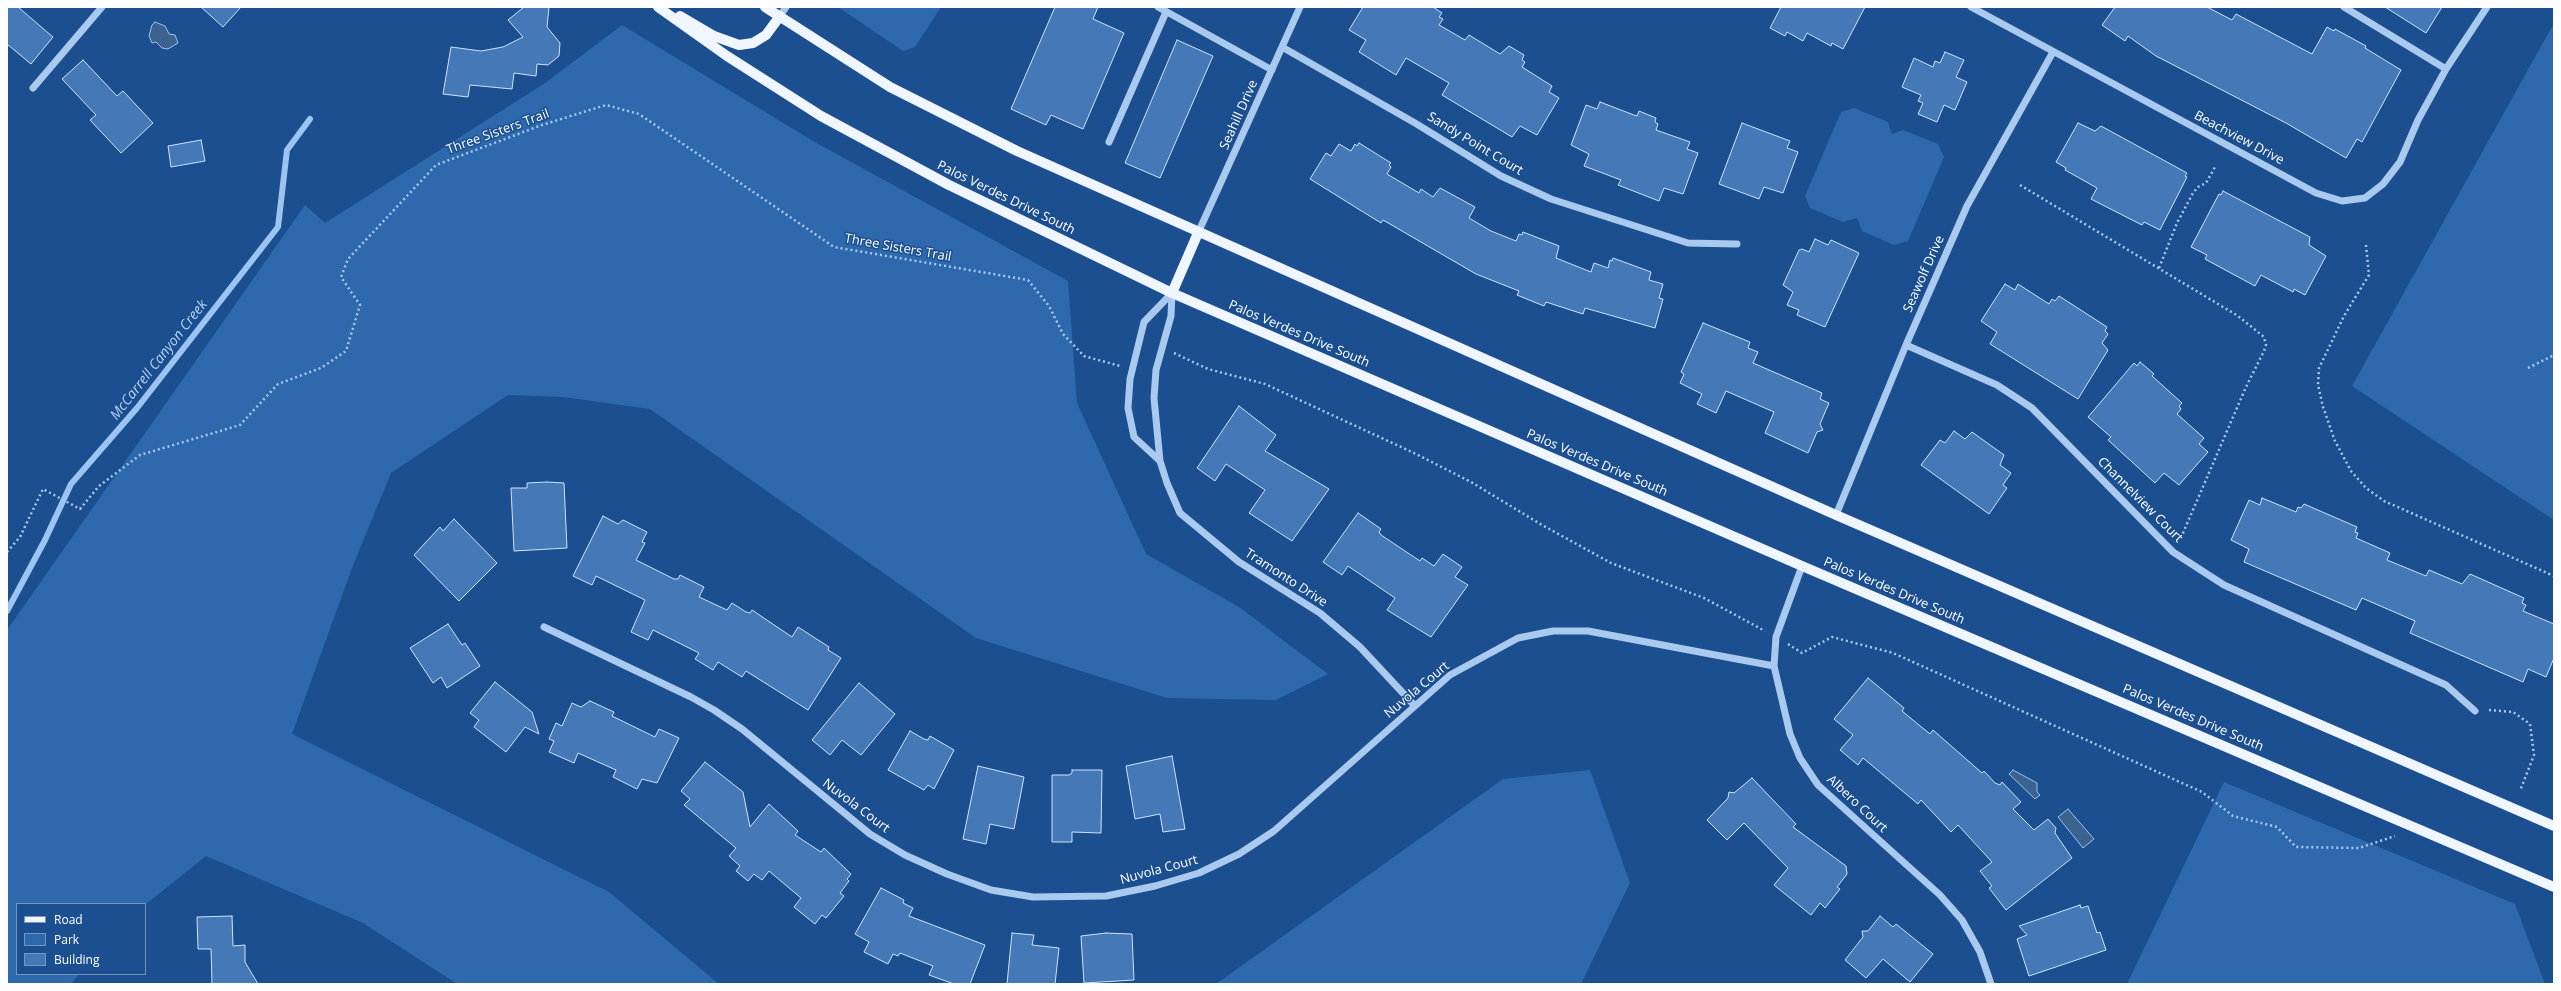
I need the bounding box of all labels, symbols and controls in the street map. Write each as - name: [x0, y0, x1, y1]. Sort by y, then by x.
- street label: Seahill Drive: [1217, 78, 1261, 152]
- street label: Three Sisters Trail: [445, 106, 551, 158]
- street label: Beachview Drive: [2191, 108, 2287, 168]
- street label: Sandy Point Court: [1424, 109, 1526, 179]
- street label: Palos Verdes Drive South: [934, 158, 1078, 238]
- street label: Three Sisters Trail: [843, 231, 953, 265]
- street label: Seawolf Drive: [1900, 233, 1948, 315]
- water label: McCarrell Canyon Creek: [107, 297, 211, 423]
- street label: Palos Verdes Drive South: [1226, 297, 1372, 371]
- street label: Palos Verdes Drive South: [1524, 426, 1670, 500]
- street label: Channelview Court: [2094, 454, 2186, 546]
- street label: Tramonto Drive: [1242, 546, 1330, 610]
- street label: Palos Verdes Drive South: [1821, 554, 1967, 628]
- street label: Nuvola Court: [1381, 658, 1453, 722]
- street label: Palos Verdes Drive South: [2120, 681, 2266, 755]
- street label: Albero Court: [1823, 772, 1891, 836]
- street label: Nuvola Court: [819, 776, 893, 836]
- street label: Nuvola Court: [1118, 852, 1200, 888]
- legend: [16, 903, 146, 975]
- text: Road: [54, 911, 83, 928]
- text: Park: [54, 931, 79, 948]
- text: Building: [54, 951, 99, 968]

